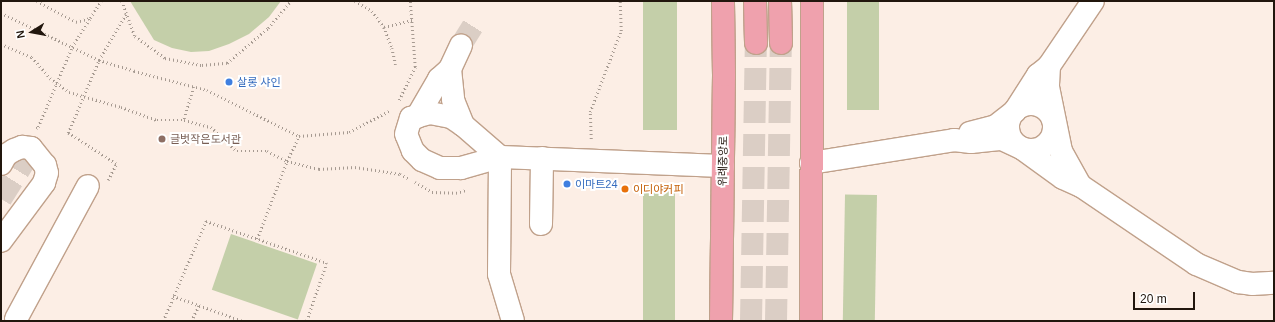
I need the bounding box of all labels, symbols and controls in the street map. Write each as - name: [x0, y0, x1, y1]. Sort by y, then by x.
- north arrow: [12, 12, 52, 52]
- text: N: [14, 29, 27, 39]
- place label: 살롱 샤인: [237, 75, 281, 89]
- marker: 살롱 샤인: [224, 77, 234, 87]
- place label: 글벗작은도서관: [170, 132, 241, 146]
- marker: 글벗작은도서관: [157, 134, 167, 144]
- street label: 위례중앙로: [716, 136, 730, 186]
- place label: 이마트24: [575, 177, 618, 191]
- marker: 이마트24: [562, 179, 572, 189]
- place label: 이디야커피: [633, 182, 684, 196]
- marker: 이디야커피: [620, 184, 630, 194]
- scale bar: [1135, 284, 1197, 310]
- text: 20 m: [1140, 292, 1167, 306]

